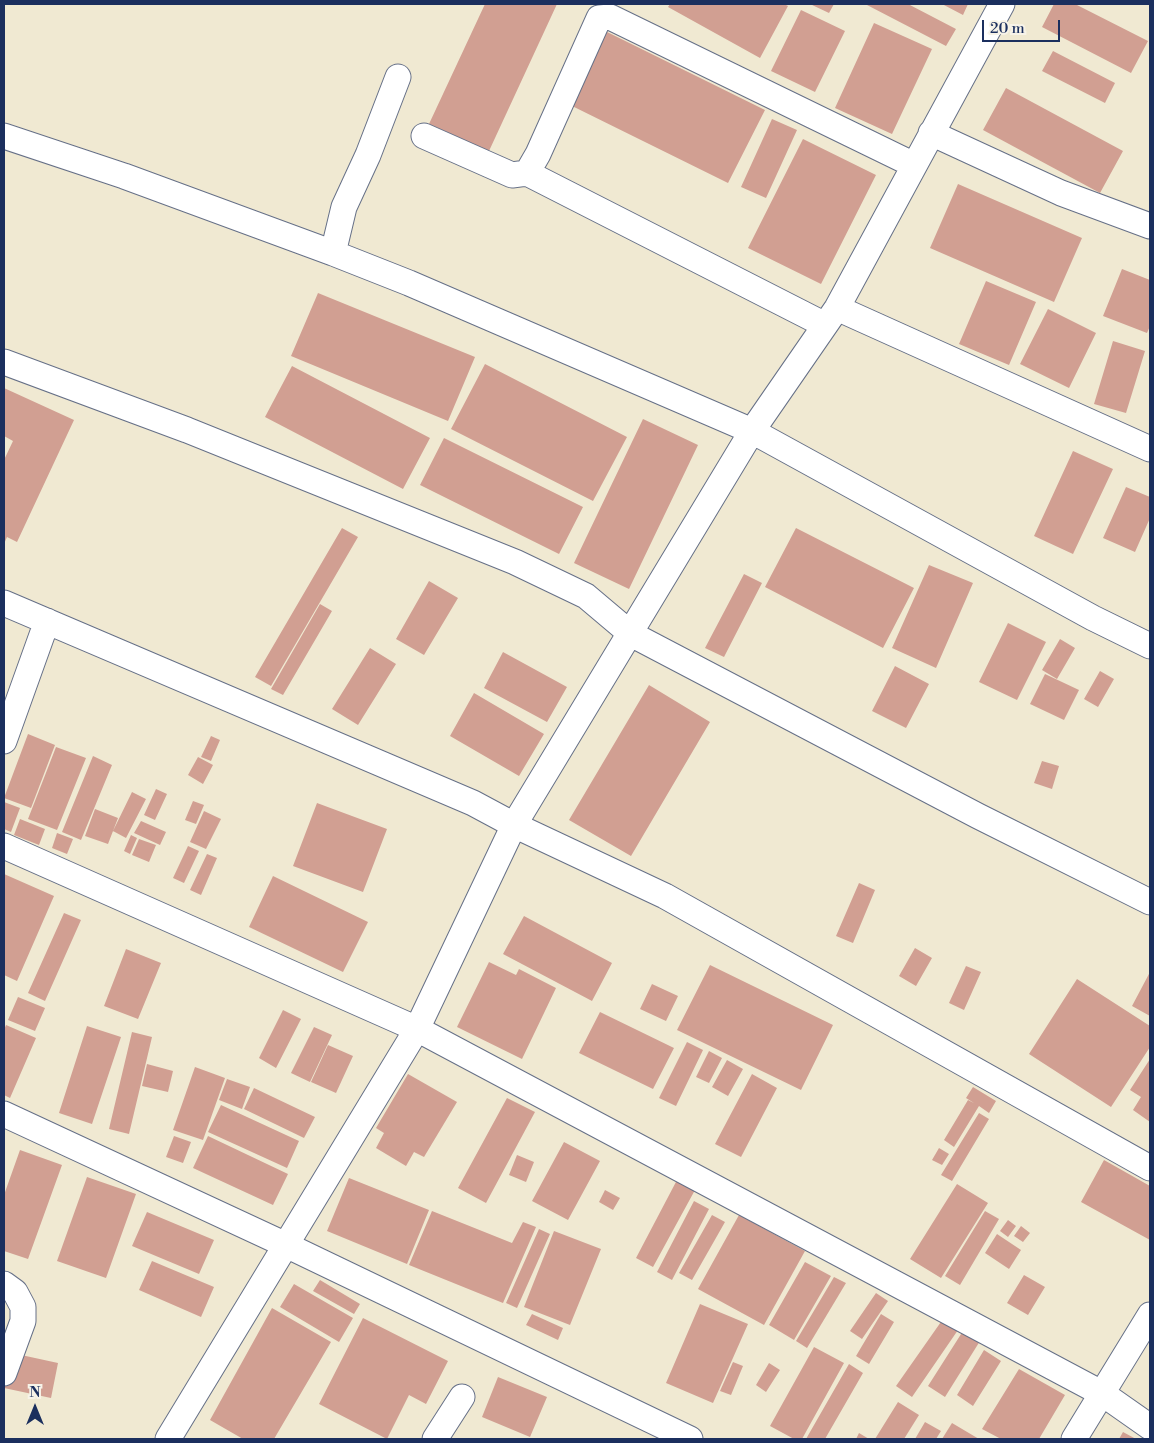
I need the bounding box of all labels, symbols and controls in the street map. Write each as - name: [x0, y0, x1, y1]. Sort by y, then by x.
- scale bar: [984, 10, 1062, 42]
- text: 20 m: [990, 19, 1025, 38]
- north arrow: [10, 1383, 60, 1433]
- text: N: [29, 1384, 41, 1402]

